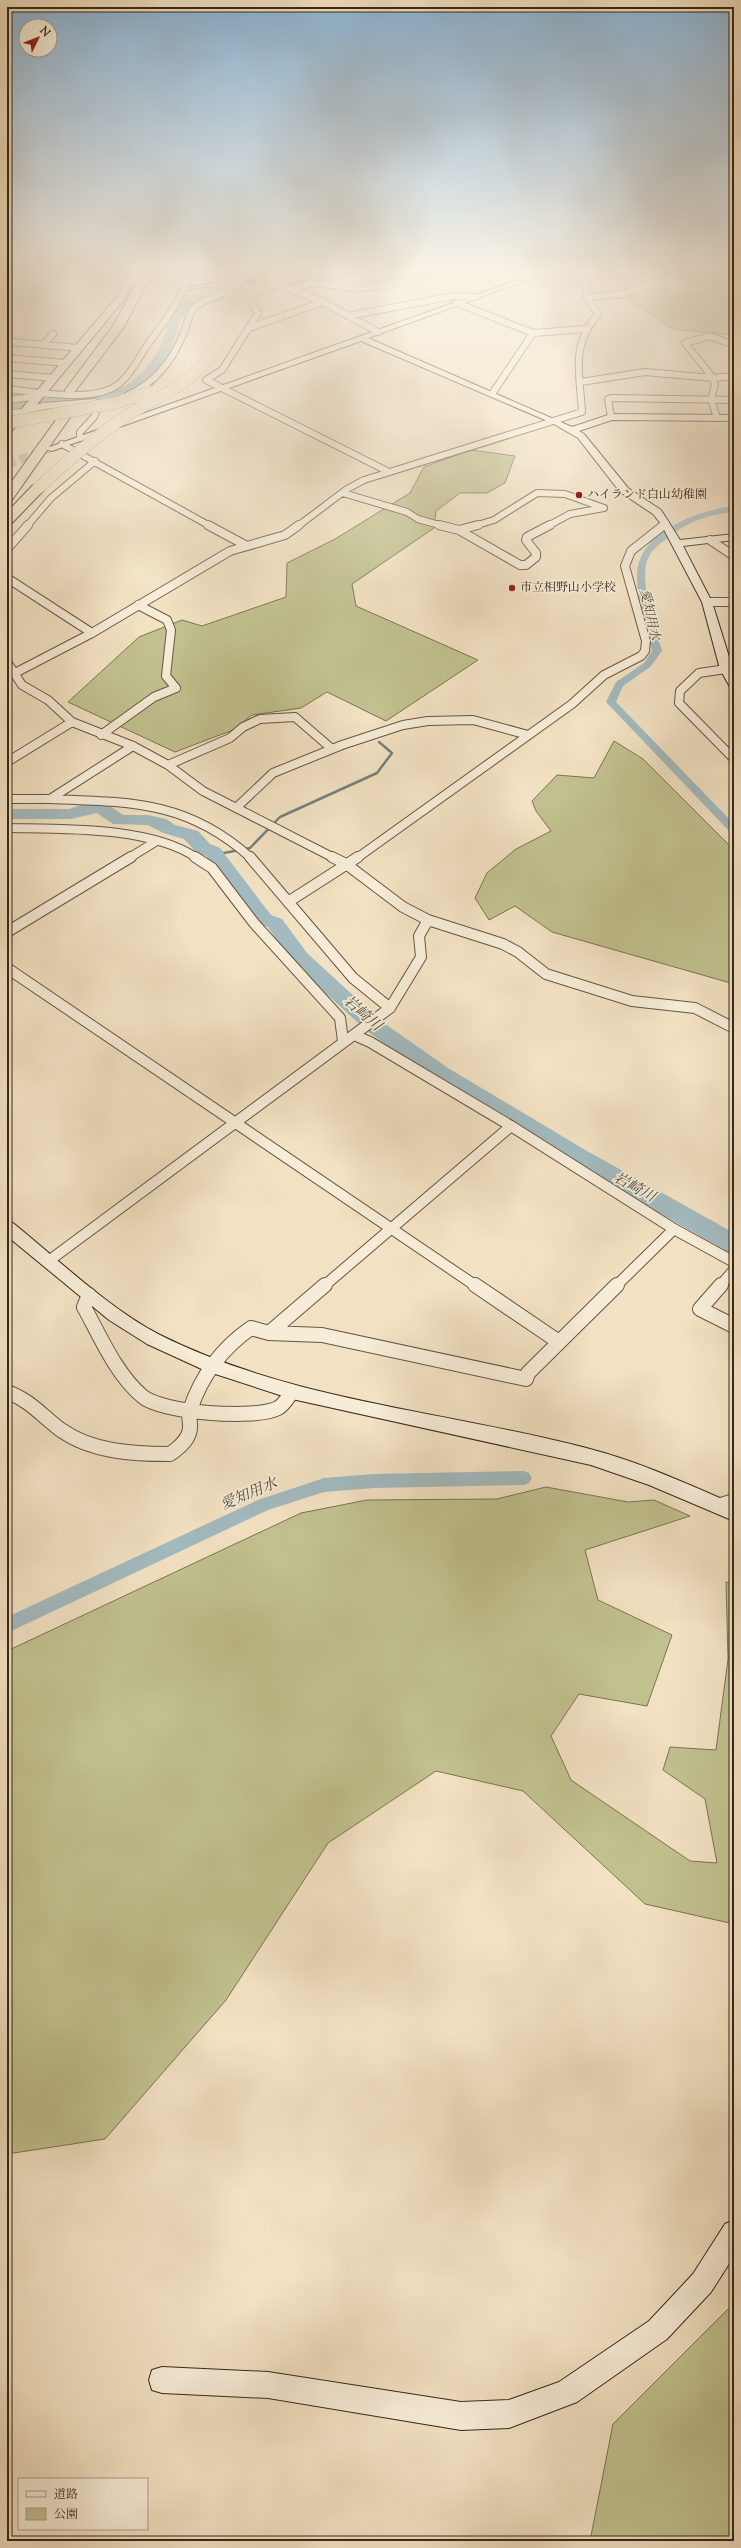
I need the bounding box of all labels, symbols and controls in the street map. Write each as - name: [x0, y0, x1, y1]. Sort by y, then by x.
- north arrow: [18, 18, 58, 58]
- text: N: [35, 22, 54, 41]
- place label: ハイランド白山幼稚園: [587, 486, 707, 504]
- marker: ハイランド白山幼稚園: [574, 490, 584, 500]
- place label: 市立相野山小学校: [520, 579, 616, 597]
- marker: 市立相野山小学校: [507, 583, 517, 593]
- water label: 愛知用水: [634, 588, 664, 644]
- water label: 岩崎川: [338, 991, 387, 1038]
- water label: 岩崎川: [609, 1168, 661, 1209]
- water label: 愛知用水: [217, 1473, 283, 1516]
- legend: [18, 2478, 148, 2530]
- text: 道路: [54, 2486, 78, 2504]
- text: 公園: [54, 2506, 78, 2524]

